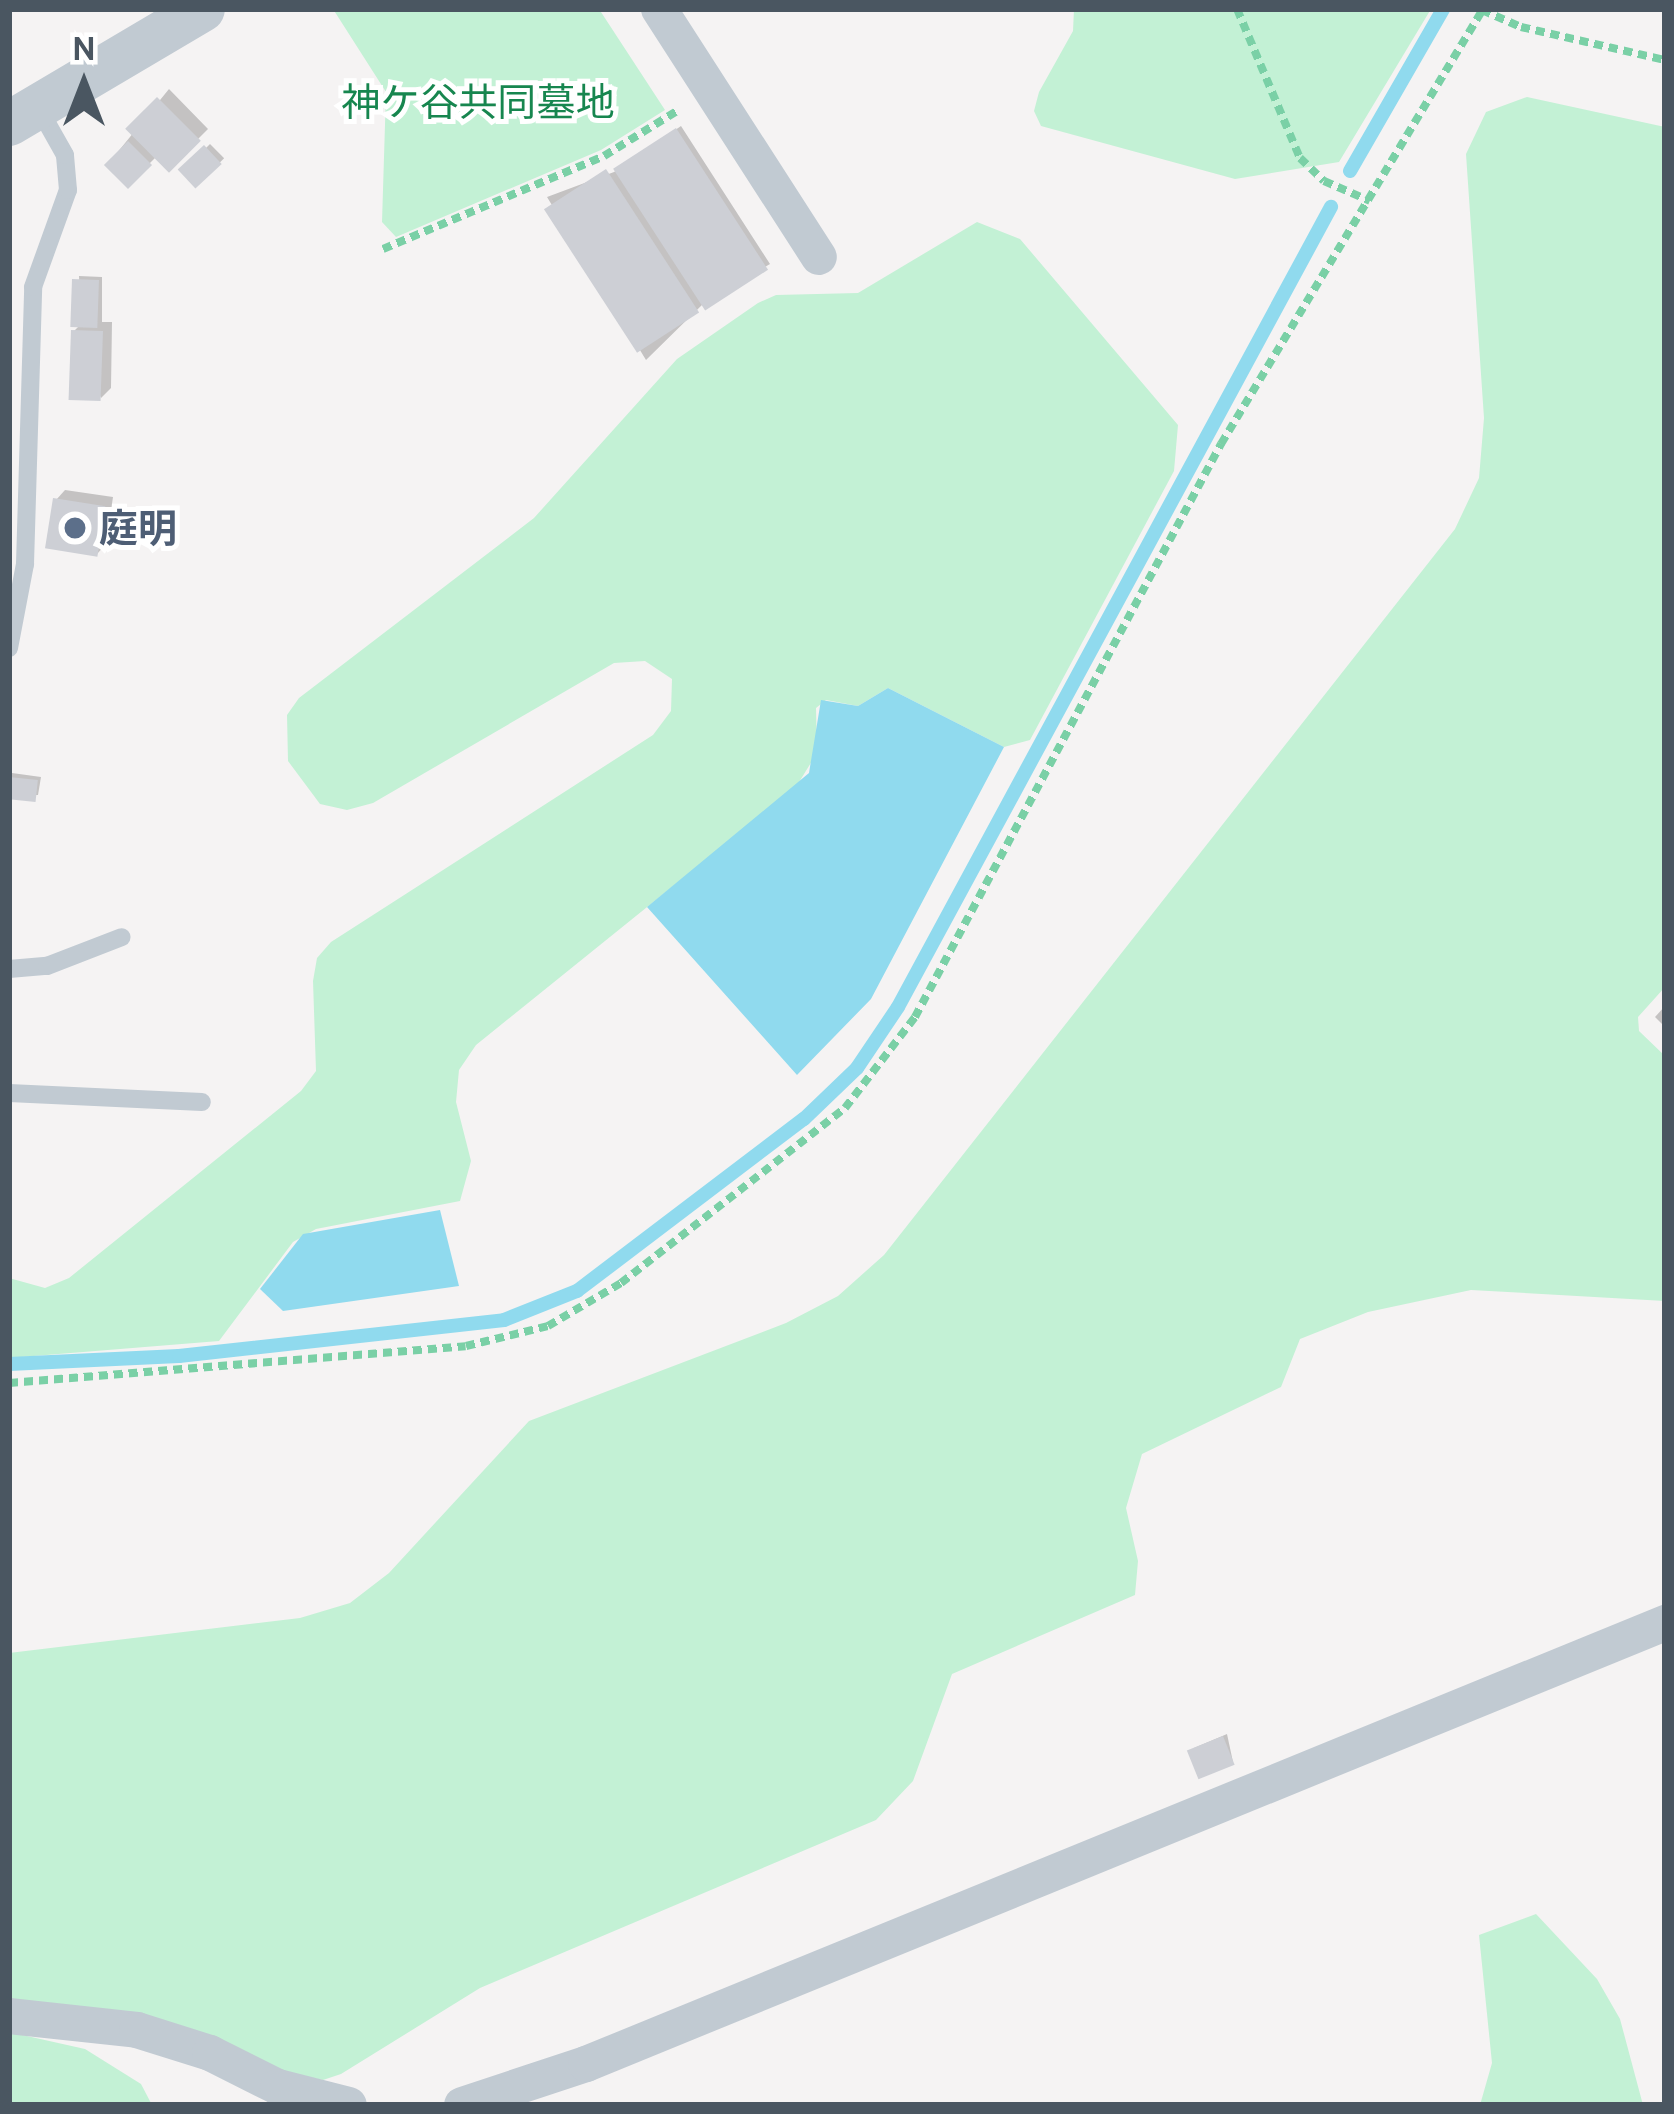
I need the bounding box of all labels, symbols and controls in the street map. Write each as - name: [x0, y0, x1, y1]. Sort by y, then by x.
- north arrow: [24, 24, 144, 144]
- text: N: [72, 28, 96, 68]
- park label: 神ケ谷共同墓地: [342, 79, 614, 125]
- place label: 庭明: [99, 505, 177, 551]
- marker: 庭明: [62, 515, 88, 541]

